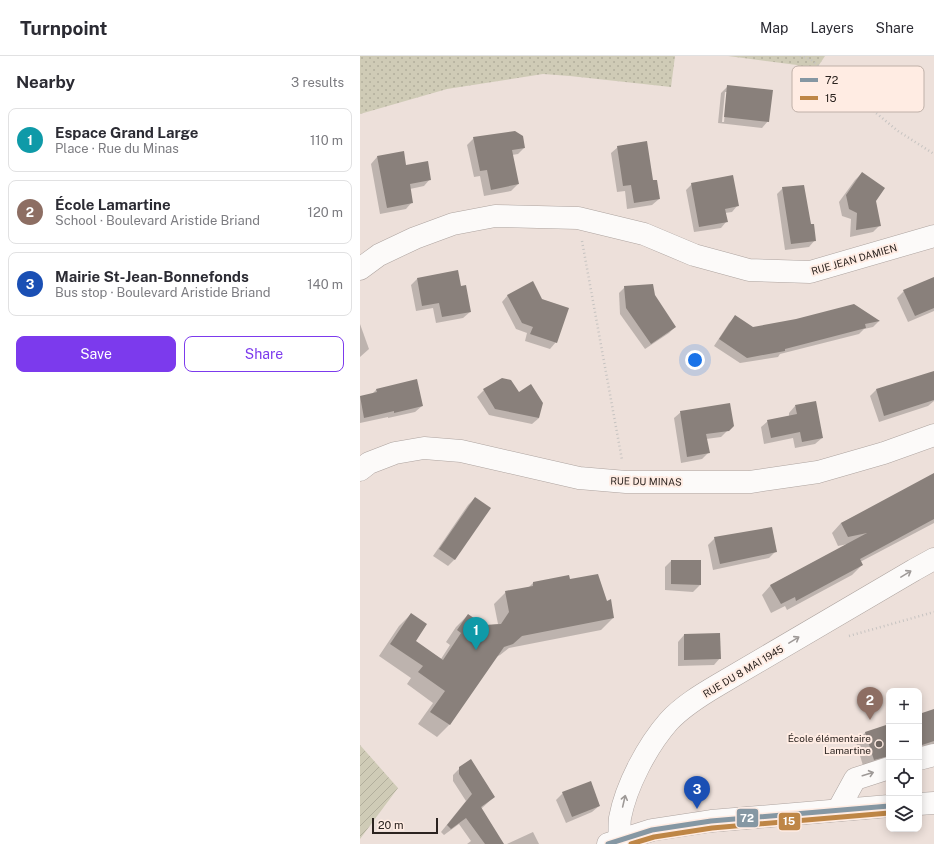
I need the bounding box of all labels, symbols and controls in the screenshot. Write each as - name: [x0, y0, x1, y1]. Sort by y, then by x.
- text: Turnpoint: [20, 17, 107, 39]
- text: Map: [760, 20, 788, 36]
- text: Layers: [810, 20, 854, 36]
- text: Share: [876, 20, 914, 36]
- legend: [792, 66, 924, 112]
- text: Nearby: [16, 72, 75, 92]
- text: 72: [825, 74, 839, 86]
- text: 3 results: [291, 75, 344, 90]
- text: 15: [825, 92, 837, 104]
- text: Espace Grand Large: [55, 124, 198, 141]
- text: 1: [27, 133, 33, 148]
- text: 110 m: [310, 133, 343, 148]
- text: Place · Rue du Minas: [55, 141, 179, 156]
- text: École Lamartine: [55, 196, 171, 213]
- text: 2: [26, 205, 34, 220]
- text: 120 m: [308, 205, 343, 220]
- text: School · Boulevard Aristide Briand: [55, 213, 260, 228]
- street label: RUE JEAN DAMIEN: [810, 241, 898, 277]
- text: Mairie St-Jean-Bonnefonds: [55, 268, 249, 285]
- text: 3: [26, 277, 34, 292]
- text: 140 m: [307, 277, 343, 292]
- text: Bus stop · Boulevard Aristide Briand: [55, 285, 270, 300]
- button: Save: [16, 336, 176, 372]
- button: Share: [184, 336, 344, 372]
- your location: [685, 350, 705, 370]
- street label: RUE DU MINAS: [610, 474, 682, 488]
- one-way arrow: [900, 570, 911, 578]
- pin: 1: [463, 617, 489, 650]
- one-way arrow: [788, 636, 800, 644]
- street label: RUE DU 8 MAI 1945: [701, 642, 785, 700]
- pin: 2: [857, 687, 883, 720]
- map controls: [886, 688, 922, 832]
- button: +: [886, 688, 922, 724]
- button: −: [886, 724, 922, 760]
- place label: École élémentaire Lamartine: [788, 732, 871, 756]
- marker: École élémentaire Lamartine: [874, 739, 884, 749]
- button: locate: [886, 760, 922, 796]
- one-way arrow: [862, 770, 875, 777]
- pin: 3: [684, 776, 710, 809]
- one-way arrow: [621, 795, 629, 808]
- button: layers: [886, 796, 922, 832]
- line badge: 72: [736, 808, 759, 828]
- text: 72: [740, 812, 754, 824]
- line badge: 15: [778, 812, 801, 831]
- text: 15: [783, 815, 795, 827]
- scale bar: [372, 816, 438, 835]
- text: 20 m: [378, 819, 403, 831]

